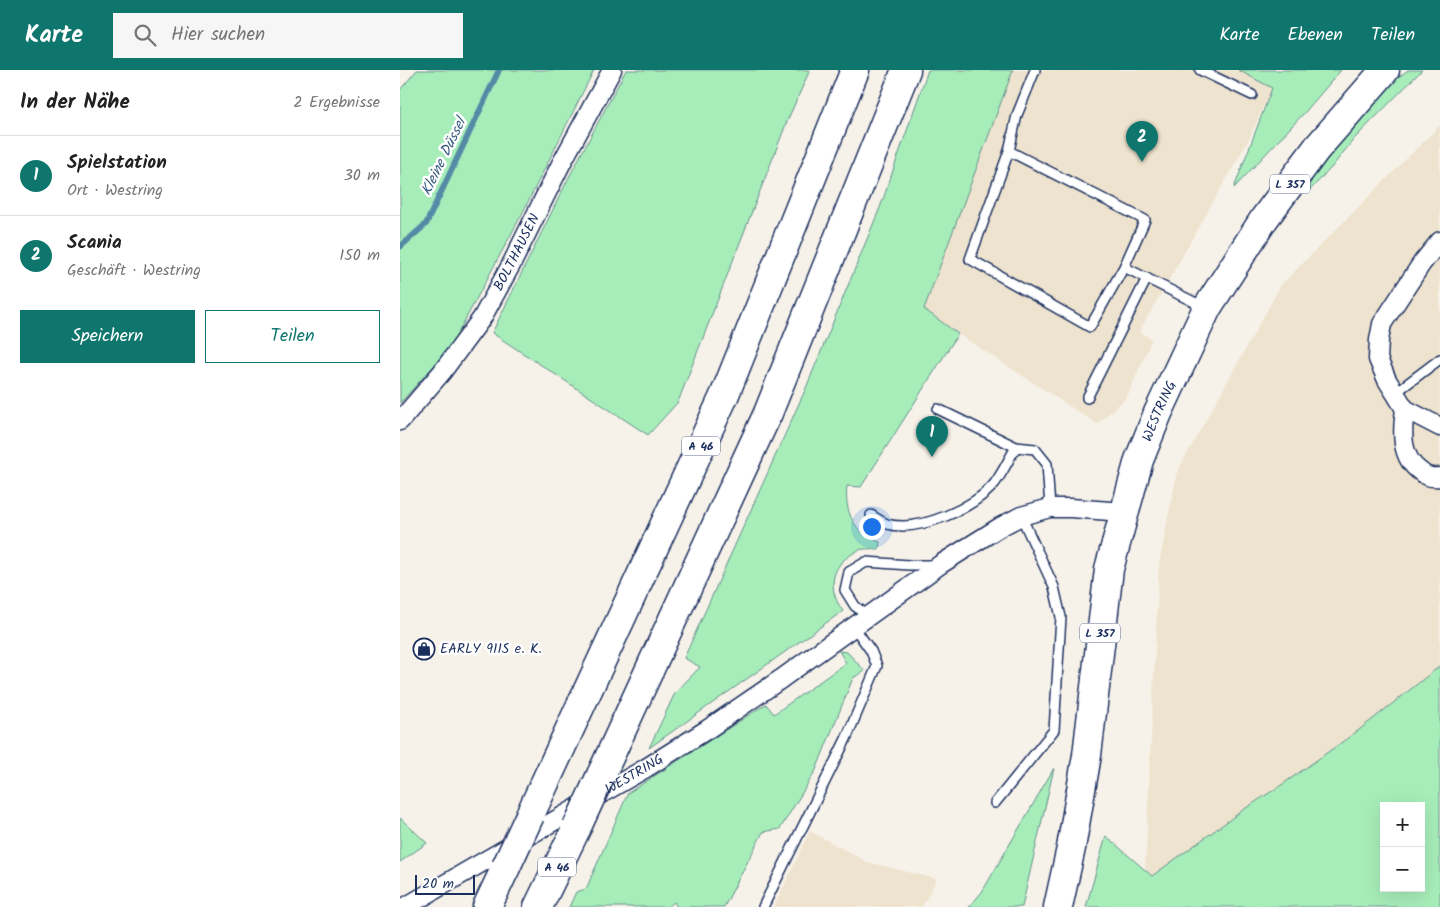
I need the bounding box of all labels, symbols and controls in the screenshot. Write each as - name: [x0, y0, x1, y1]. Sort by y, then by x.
- search box: [113, 13, 463, 58]
- text: Karte: [25, 16, 83, 55]
- text: Hier suchen: [171, 20, 265, 50]
- icon: search: [131, 21, 159, 49]
- text: Karte: [1219, 21, 1260, 50]
- text: Ebenen: [1288, 21, 1343, 50]
- text: Teilen: [1371, 21, 1415, 50]
- text: In der Nähe: [20, 86, 130, 119]
- text: 2 Ergebnisse: [293, 90, 380, 115]
- water label: Kleine Düssel: [415, 111, 475, 200]
- pin: 2: [1126, 121, 1158, 162]
- text: Spielstation: [67, 148, 167, 178]
- text: 1: [34, 163, 38, 188]
- text: 30 m: [344, 163, 380, 188]
- road number: L 357: [1270, 175, 1310, 194]
- text: Ort · Westring: [67, 178, 163, 203]
- street label: BOLTHAUSEN: [488, 210, 546, 295]
- text: Scania: [67, 228, 122, 258]
- text: 2: [31, 243, 41, 268]
- text: 150 m: [339, 243, 380, 268]
- text: Geschäft · Westring: [67, 258, 201, 283]
- button: Speichern: [20, 310, 195, 363]
- button: Teilen: [205, 310, 380, 363]
- street label: WESTRING: [1136, 377, 1183, 445]
- pin: 1: [916, 416, 948, 457]
- road number: A 46: [682, 436, 720, 456]
- your location: [859, 514, 885, 540]
- road number: L 357: [1080, 624, 1120, 642]
- shop icon: EARLY 911S e. K.: [412, 637, 436, 661]
- place label: EARLY 911S e. K.: [440, 638, 542, 660]
- street label: WESTRING: [601, 749, 668, 800]
- map controls: [1380, 802, 1425, 892]
- button: +: [1380, 802, 1425, 847]
- button: −: [1380, 847, 1425, 892]
- road number: A 46: [538, 858, 576, 876]
- scale bar: [415, 872, 475, 895]
- text: 20 m: [422, 873, 454, 895]

